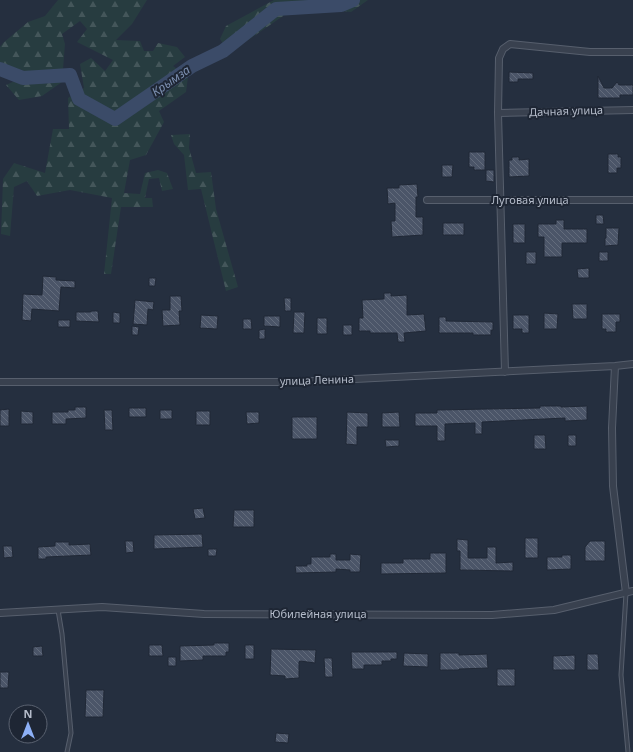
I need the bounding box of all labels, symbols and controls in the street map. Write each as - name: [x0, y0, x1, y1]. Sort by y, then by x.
- water label: Крымза: [148, 61, 194, 100]
- street label: Дачная улица: [529, 102, 603, 119]
- street label: Луговая улица: [491, 192, 569, 207]
- street label: улица Ленина: [280, 371, 354, 388]
- street label: Юбилейная улица: [270, 606, 367, 621]
- north arrow: [8, 704, 48, 744]
- text: N: [24, 706, 32, 721]

